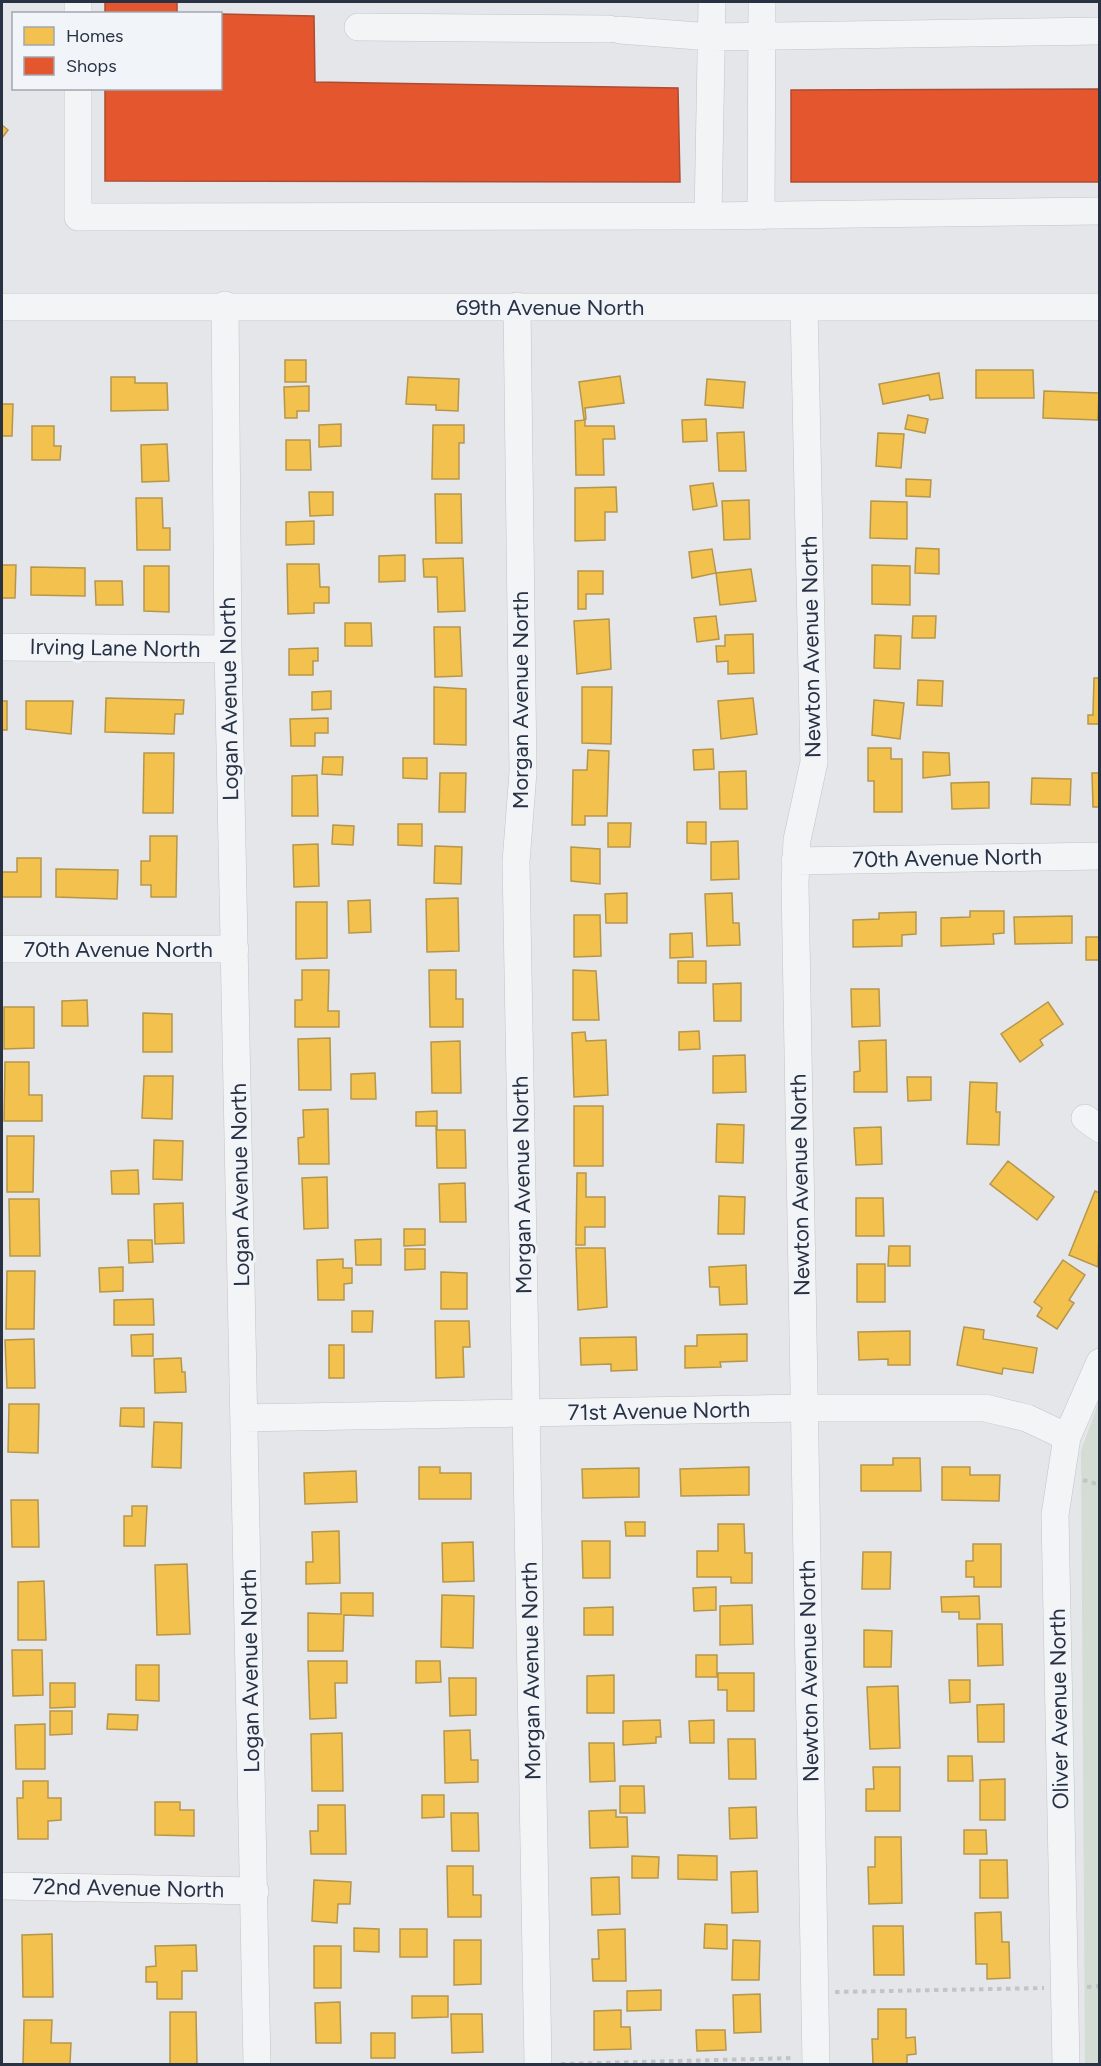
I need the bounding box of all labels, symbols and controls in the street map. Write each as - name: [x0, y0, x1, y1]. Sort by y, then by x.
- legend: [12, 12, 222, 90]
- text: Homes: [66, 25, 124, 47]
- text: Shops: [66, 55, 117, 77]
- street label: 69th Avenue North: [456, 294, 644, 321]
- street label: Newton Avenue North: [796, 536, 826, 758]
- street label: Morgan Avenue North: [507, 591, 534, 809]
- street label: Logan Avenue North: [214, 597, 244, 801]
- street label: Irving Lane North: [29, 633, 201, 663]
- street label: 70th Avenue North: [852, 843, 1042, 873]
- street label: 70th Avenue North: [23, 936, 213, 963]
- street label: Newton Avenue North: [785, 1074, 815, 1296]
- street label: Morgan Avenue North: [507, 1076, 537, 1294]
- street label: Logan Avenue North: [225, 1083, 255, 1287]
- street label: 71st Avenue North: [567, 1396, 751, 1426]
- street label: Newton Avenue North: [794, 1560, 824, 1782]
- street label: Morgan Avenue North: [516, 1562, 546, 1780]
- street label: Logan Avenue North: [235, 1569, 265, 1773]
- street label: Oliver Avenue North: [1044, 1608, 1074, 1810]
- street label: 72nd Avenue North: [32, 1873, 224, 1903]

